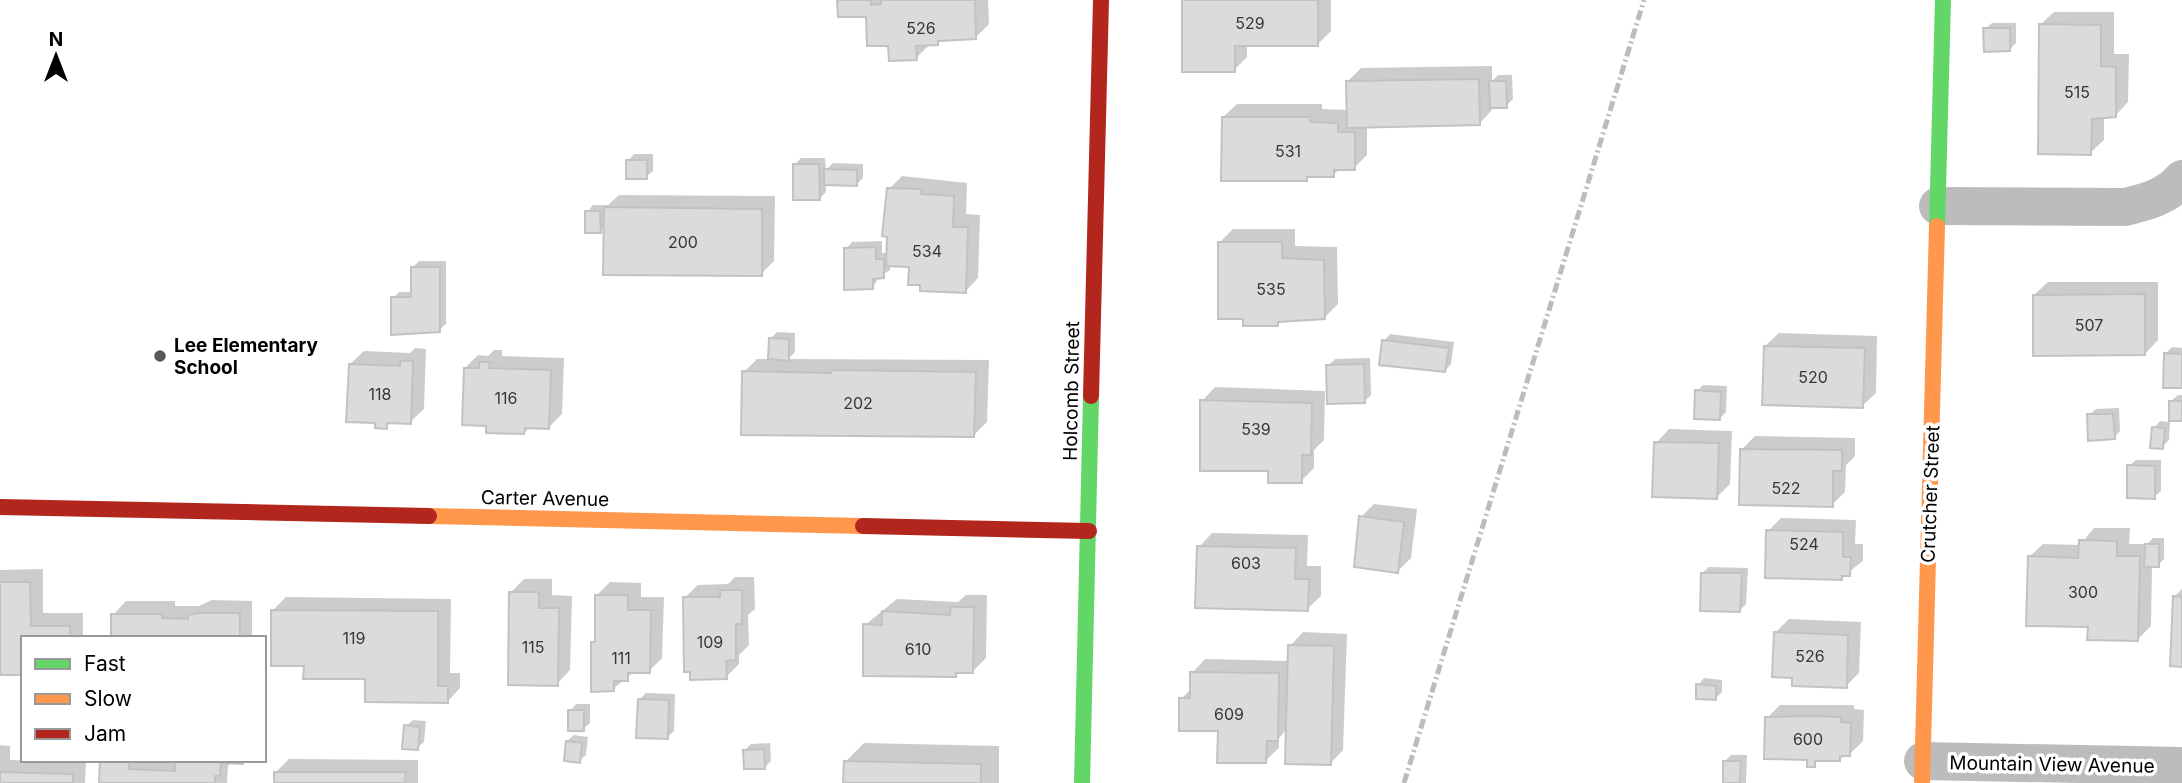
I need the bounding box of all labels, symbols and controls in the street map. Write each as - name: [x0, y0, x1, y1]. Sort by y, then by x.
- house number: 529: [1235, 13, 1265, 33]
- house number: 526: [906, 18, 936, 38]
- north arrow: [21, 21, 91, 91]
- text: N: [49, 28, 63, 51]
- house number: 515: [2064, 82, 2090, 102]
- house number: 531: [1275, 141, 1301, 161]
- house number: 200: [668, 232, 698, 252]
- house number: 534: [912, 241, 942, 261]
- house number: 535: [1256, 279, 1286, 299]
- house number: 507: [2075, 315, 2103, 335]
- street label: Holcomb Street: [1059, 321, 1084, 461]
- place label: Lee Elementary School: [174, 334, 318, 379]
- marker: Lee Elementary School: [152, 348, 168, 364]
- house number: 520: [1798, 367, 1828, 387]
- house number: 118: [369, 384, 391, 404]
- house number: 116: [495, 388, 517, 408]
- house number: 202: [843, 393, 873, 413]
- house number: 539: [1241, 419, 1271, 439]
- street label: Crutcher Street: [1917, 425, 1944, 563]
- house number: 522: [1771, 478, 1801, 498]
- street label: Carter Avenue: [481, 486, 609, 511]
- house number: 524: [1789, 534, 1819, 554]
- house number: 603: [1231, 553, 1261, 573]
- house number: 300: [2068, 582, 2098, 602]
- house number: 119: [343, 628, 365, 648]
- house number: 109: [697, 632, 723, 652]
- legend: [21, 636, 266, 762]
- house number: 115: [522, 637, 544, 657]
- house number: 610: [905, 639, 931, 659]
- house number: 526: [1795, 646, 1825, 666]
- house number: 111: [611, 648, 631, 668]
- text: Fast: [84, 651, 126, 676]
- text: Slow: [84, 686, 132, 711]
- house number: 609: [1214, 704, 1244, 724]
- text: Jam: [84, 721, 126, 746]
- house number: 600: [1793, 729, 1823, 749]
- street label: Mountain View Avenue: [1949, 751, 2155, 778]

